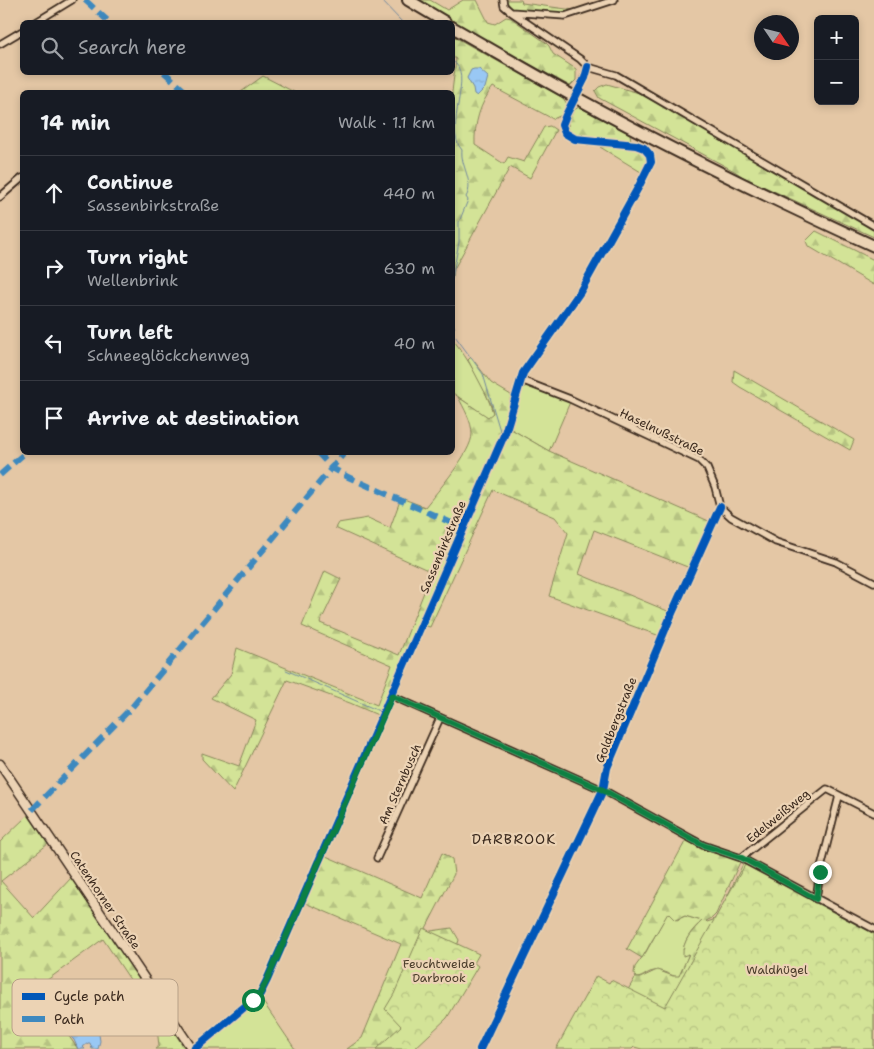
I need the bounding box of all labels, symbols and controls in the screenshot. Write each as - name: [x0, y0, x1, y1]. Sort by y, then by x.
- north arrow: [754, 15, 799, 60]
- map controls: [814, 15, 859, 105]
- button: +: [814, 15, 859, 60]
- search box: [20, 20, 455, 75]
- icon: search: [38, 34, 66, 62]
- text: Search here: [78, 35, 187, 60]
- button: −: [814, 60, 859, 105]
- text: 14 min: [40, 109, 110, 137]
- text: Walk · 1.1 km: [338, 112, 435, 133]
- text: Continue: [87, 170, 173, 195]
- icon: ahead: [40, 179, 68, 207]
- text: 440 m: [383, 183, 435, 204]
- text: Sassenbirkstraße: [87, 195, 219, 216]
- text: Turn right: [87, 245, 188, 270]
- icon: right: [40, 254, 68, 282]
- text: 630 m: [383, 258, 435, 279]
- text: Wellenbrink: [87, 270, 178, 291]
- text: Turn left: [87, 320, 173, 345]
- icon: left: [40, 329, 68, 357]
- text: 40 m: [393, 333, 435, 354]
- text: Schneeglöckchenweg: [87, 345, 250, 366]
- icon: arrive: [40, 404, 68, 432]
- street label: Haselnußstraße: [617, 405, 707, 459]
- text: Arrive at destination: [87, 406, 299, 431]
- street label: Sassenbirkstraße: [416, 498, 470, 596]
- street label: Goldbergstraße: [592, 675, 641, 765]
- street label: Am Sternbusch: [375, 741, 425, 827]
- street label: Edelweißweg: [743, 785, 813, 847]
- district label: DARBROOK: [472, 830, 556, 848]
- street label: Catenhorner Straße: [66, 848, 144, 952]
- route end: [809, 861, 832, 884]
- park label: Feuchtweide Darbrook: [403, 956, 475, 986]
- park label: Waldhügel: [746, 962, 808, 978]
- legend: [12, 979, 178, 1036]
- text: Cycle path: [54, 987, 125, 1005]
- route start: [242, 989, 265, 1012]
- text: Path: [54, 1010, 85, 1028]

